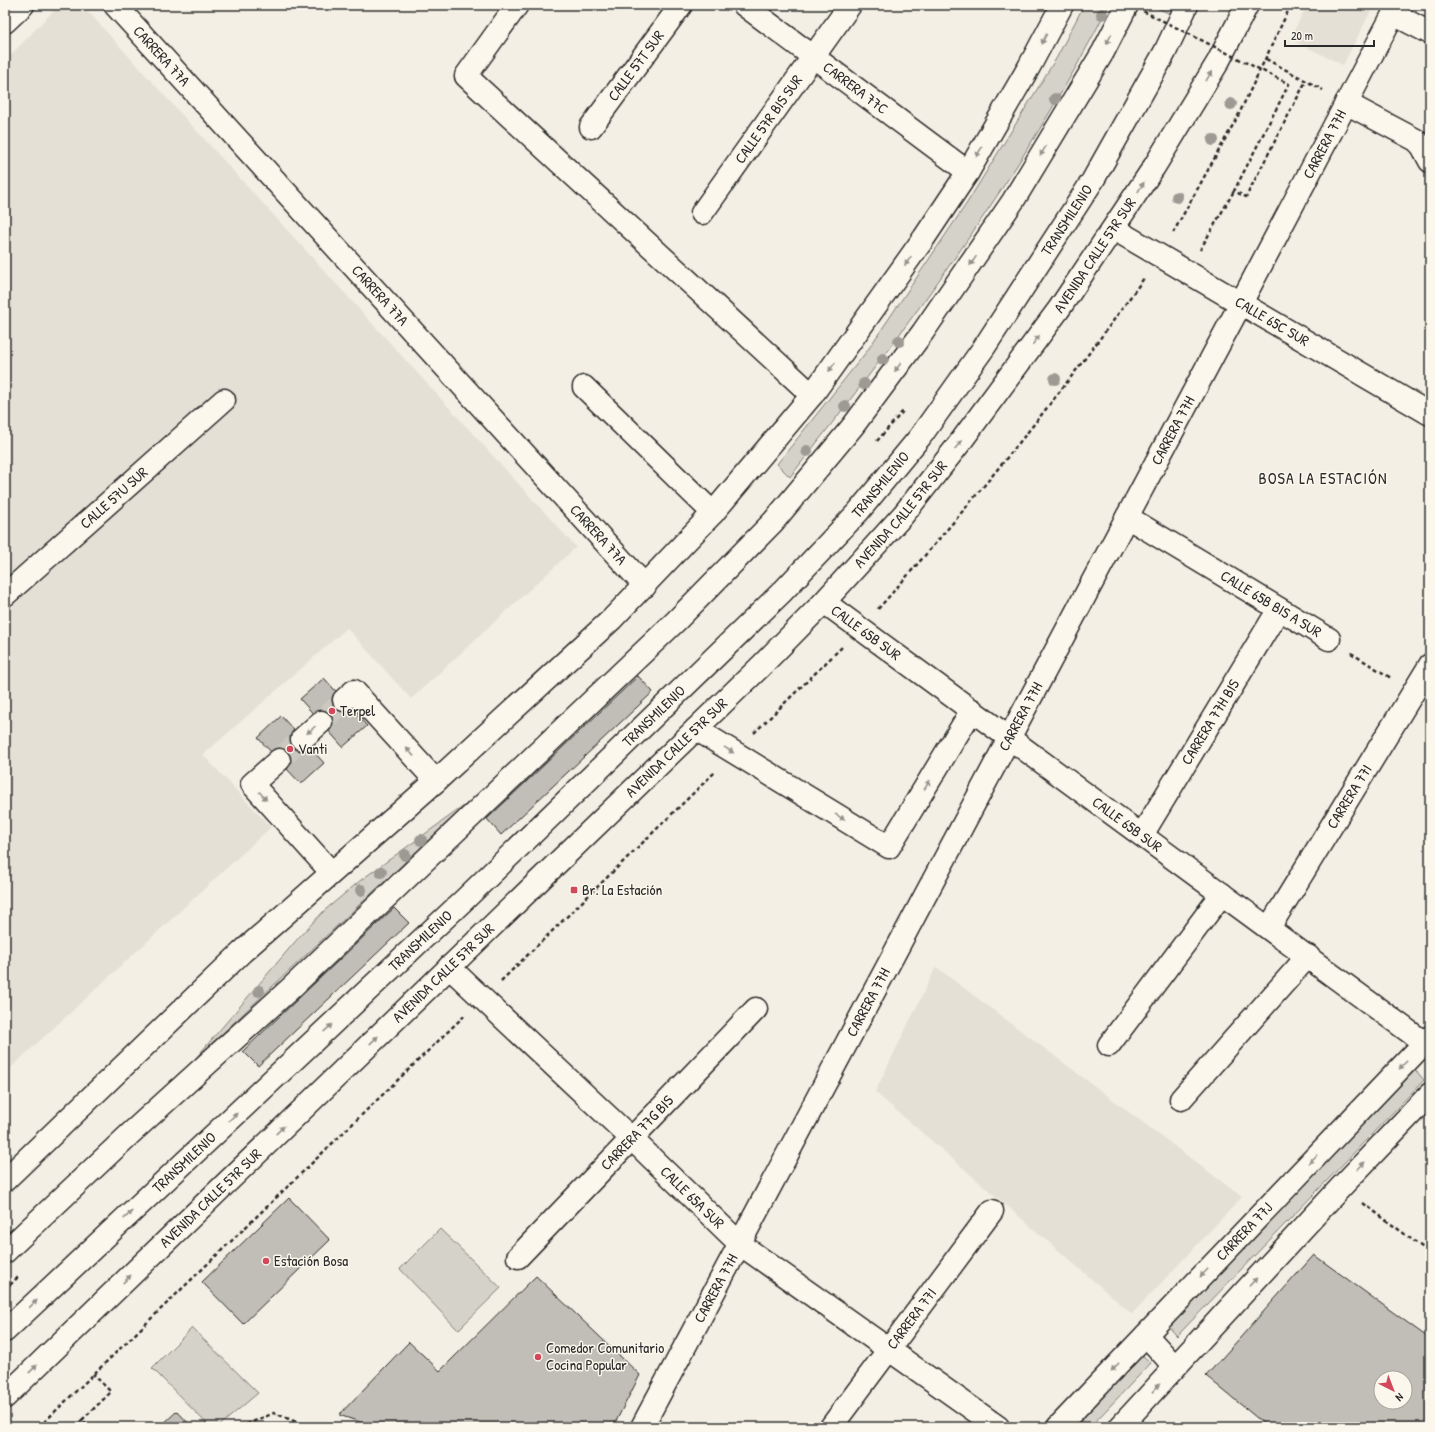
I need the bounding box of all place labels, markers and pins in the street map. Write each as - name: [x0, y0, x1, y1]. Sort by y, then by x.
- place label: Terpel: [340, 700, 375, 721]
- marker: Terpel: [327, 706, 337, 716]
- place label: Vanti: [298, 738, 328, 759]
- marker: Vanti: [285, 744, 295, 754]
- place label: Br. La Estación: [582, 879, 663, 900]
- marker: Br. La Estación: [569, 885, 579, 895]
- place label: Estación Bosa: [274, 1250, 348, 1271]
- marker: Estación Bosa: [261, 1256, 271, 1266]
- place label: Comedor Comunitario Cocina Popular: [546, 1337, 664, 1375]
- marker: Comedor Comunitario Cocina Popular: [533, 1352, 543, 1362]

